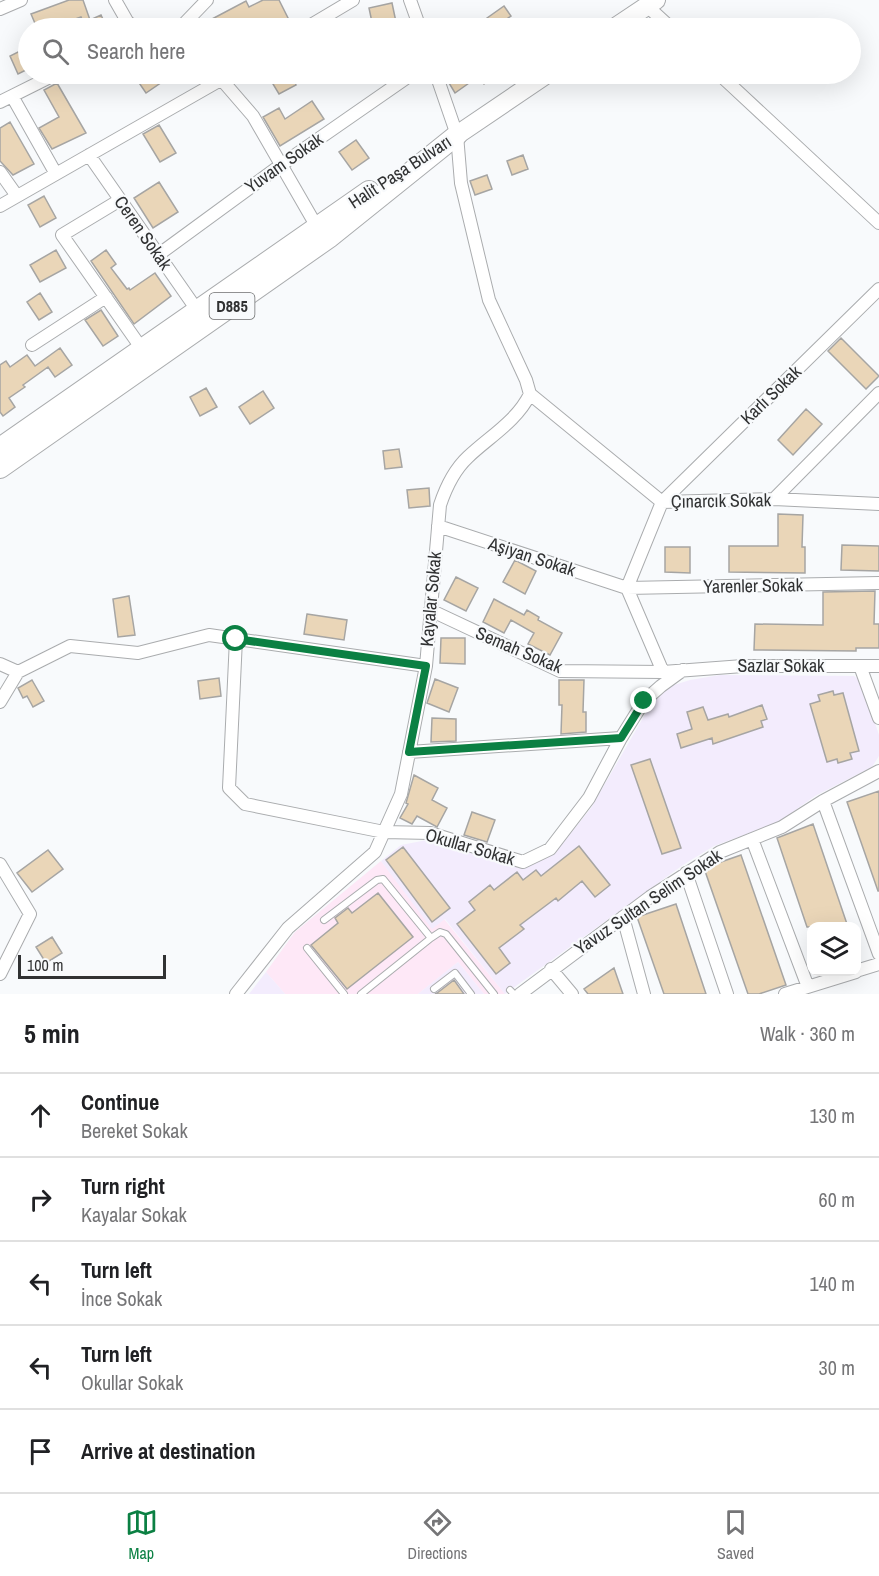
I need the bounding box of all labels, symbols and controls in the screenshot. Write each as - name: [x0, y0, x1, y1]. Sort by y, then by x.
- search box: [18, 18, 861, 84]
- icon: search: [39, 35, 72, 68]
- text: Search here: [87, 36, 185, 66]
- street label: Yuvam Sokak: [240, 126, 328, 199]
- street label: Halit Paşa Bulvarı: [343, 129, 456, 214]
- street label: Ceren Sokak: [109, 191, 178, 275]
- road number: D885: [210, 293, 254, 319]
- street label: Karlı Sokak: [735, 359, 807, 430]
- street label: Çınarcık Sokak: [671, 487, 772, 514]
- street label: Aşiyan Sokak: [484, 530, 580, 583]
- street label: Kayalar Sokak: [414, 550, 447, 647]
- street label: Yarenler Sokak: [703, 572, 804, 599]
- street label: Semah Sokak: [472, 620, 567, 679]
- route start: [222, 625, 248, 651]
- street label: Sazlar Sokak: [738, 653, 825, 678]
- route end: [630, 687, 656, 713]
- street label: Okullar Sokak: [423, 822, 518, 871]
- street label: Yavuz Sultan Selim Sokak: [569, 843, 727, 960]
- map controls: [807, 922, 861, 976]
- button: layers: [807, 922, 861, 976]
- scale bar: [18, 952, 166, 980]
- text: 100 m: [27, 954, 63, 976]
- text: 5 min: [24, 1016, 80, 1051]
- text: Walk · 360 m: [760, 1020, 855, 1047]
- text: Continue: [81, 1087, 159, 1117]
- icon: ahead: [24, 1099, 57, 1132]
- text: 130 m: [809, 1102, 855, 1129]
- text: Bereket Sokak: [81, 1117, 188, 1144]
- text: Turn right: [81, 1171, 165, 1201]
- icon: right: [24, 1183, 57, 1216]
- text: 60 m: [819, 1186, 855, 1213]
- text: Kayalar Sokak: [81, 1201, 187, 1228]
- text: Turn left: [81, 1255, 152, 1285]
- icon: left: [24, 1267, 57, 1300]
- text: 140 m: [809, 1270, 855, 1297]
- text: İnce Sokak: [81, 1285, 162, 1312]
- text: Turn left: [81, 1339, 152, 1369]
- icon: left: [24, 1351, 57, 1384]
- text: 30 m: [819, 1354, 855, 1381]
- text: Okullar Sokak: [81, 1369, 183, 1396]
- icon: arrive: [24, 1435, 57, 1468]
- text: Arrive at destination: [81, 1436, 255, 1466]
- tab: Map: [125, 1506, 158, 1564]
- tab: Directions: [407, 1506, 467, 1564]
- tab: Saved: [717, 1506, 754, 1564]

